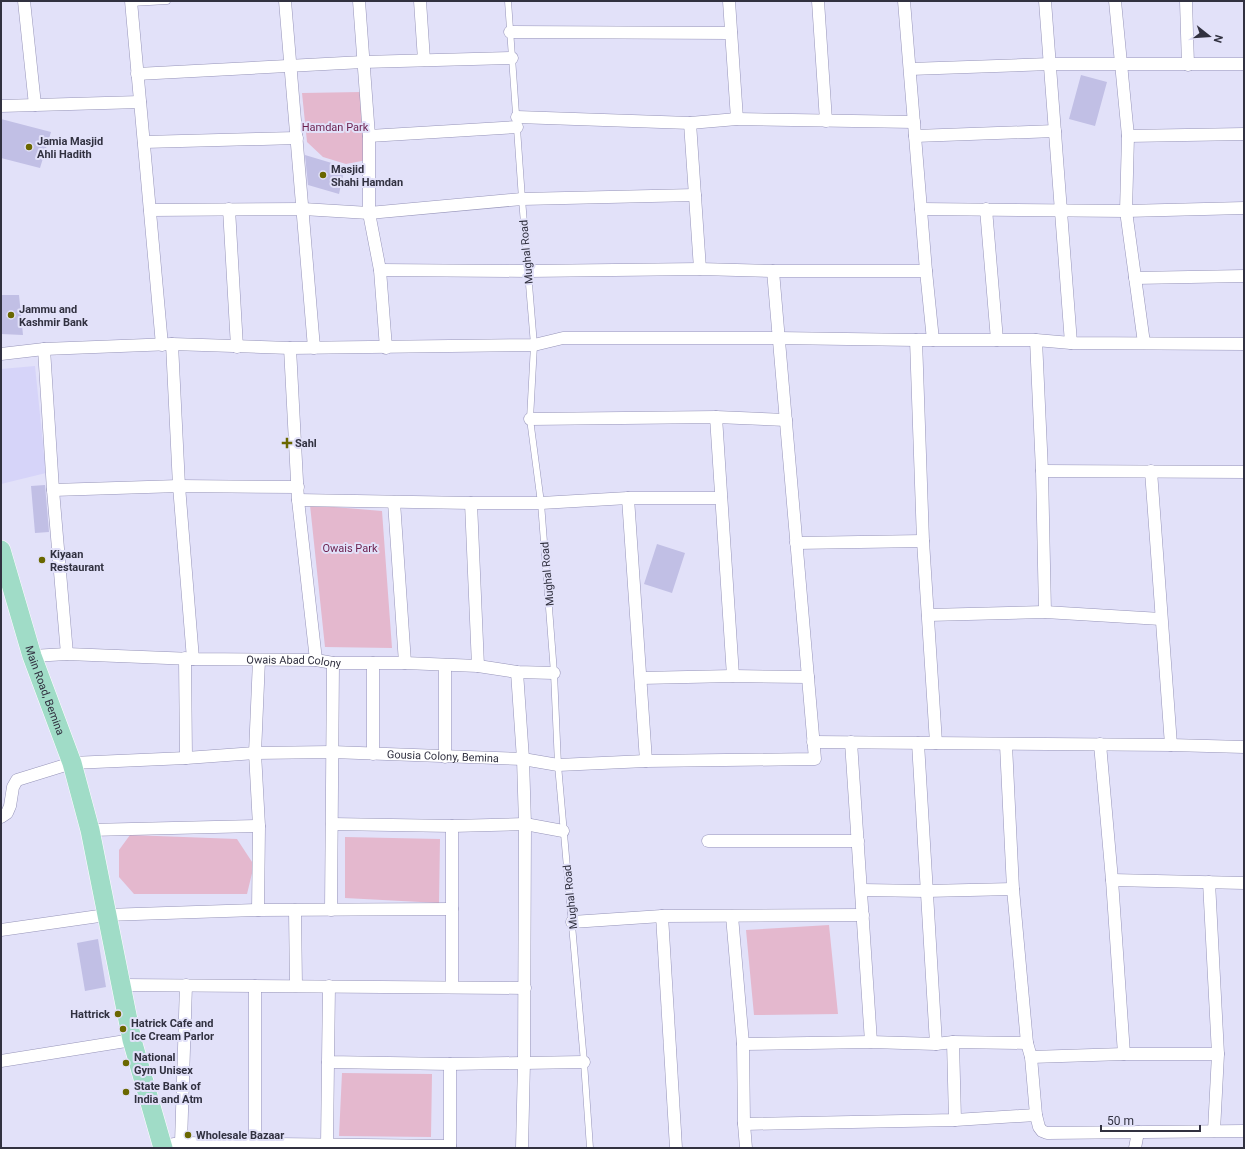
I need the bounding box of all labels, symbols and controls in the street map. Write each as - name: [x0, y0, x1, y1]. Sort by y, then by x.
- north arrow: [1189, 16, 1229, 56]
- text: N: [1211, 33, 1225, 45]
- park label: Hamdan Park: [302, 121, 369, 134]
- place label: Jamia Masjid Ahli Hadith: [37, 135, 103, 161]
- marker: Jamia Masjid Ahli Hadith: [24, 142, 34, 152]
- place label: Masjid Shahi Hamdan: [331, 163, 403, 189]
- marker: Masjid Shahi Hamdan: [318, 170, 328, 180]
- street label: Mughal Road: [517, 219, 536, 285]
- place label: Jammu and Kashmir Bank: [19, 303, 88, 329]
- marker: Jammu and Kashmir Bank: [6, 310, 16, 320]
- place label: Sahl: [295, 437, 317, 450]
- marker: Sahl: [282, 438, 292, 448]
- street label: Mughal Road: [538, 541, 557, 607]
- park label: Owais Park: [322, 542, 378, 555]
- place label: Kiyaan Restaurant: [50, 548, 104, 574]
- marker: Kiyaan Restaurant: [37, 555, 47, 565]
- street label: Main Road, Bemina: [22, 644, 67, 737]
- street label: Owais Abad Colony: [246, 653, 342, 670]
- street label: Gousia Colony, Bemina: [387, 748, 499, 765]
- street label: Mughal Road: [561, 864, 580, 930]
- place label: Hattrick: [70, 1008, 110, 1021]
- marker: Hattrick: [113, 1009, 123, 1019]
- place label: Hatrick Cafe and Ice Cream Parlor: [131, 1017, 214, 1043]
- marker: Hatrick Cafe and Ice Cream Parlor: [118, 1024, 128, 1034]
- place label: National Gym Unisex: [134, 1051, 193, 1077]
- marker: National Gym Unisex: [121, 1058, 131, 1068]
- place label: State Bank of India and Atm: [134, 1080, 203, 1106]
- marker: State Bank of India and Atm: [121, 1087, 131, 1097]
- scale bar: [1101, 1107, 1200, 1133]
- text: 50 m: [1107, 1114, 1134, 1128]
- place label: Wholesale Bazaar: [196, 1129, 284, 1142]
- marker: Wholesale Bazaar: [183, 1130, 193, 1140]

